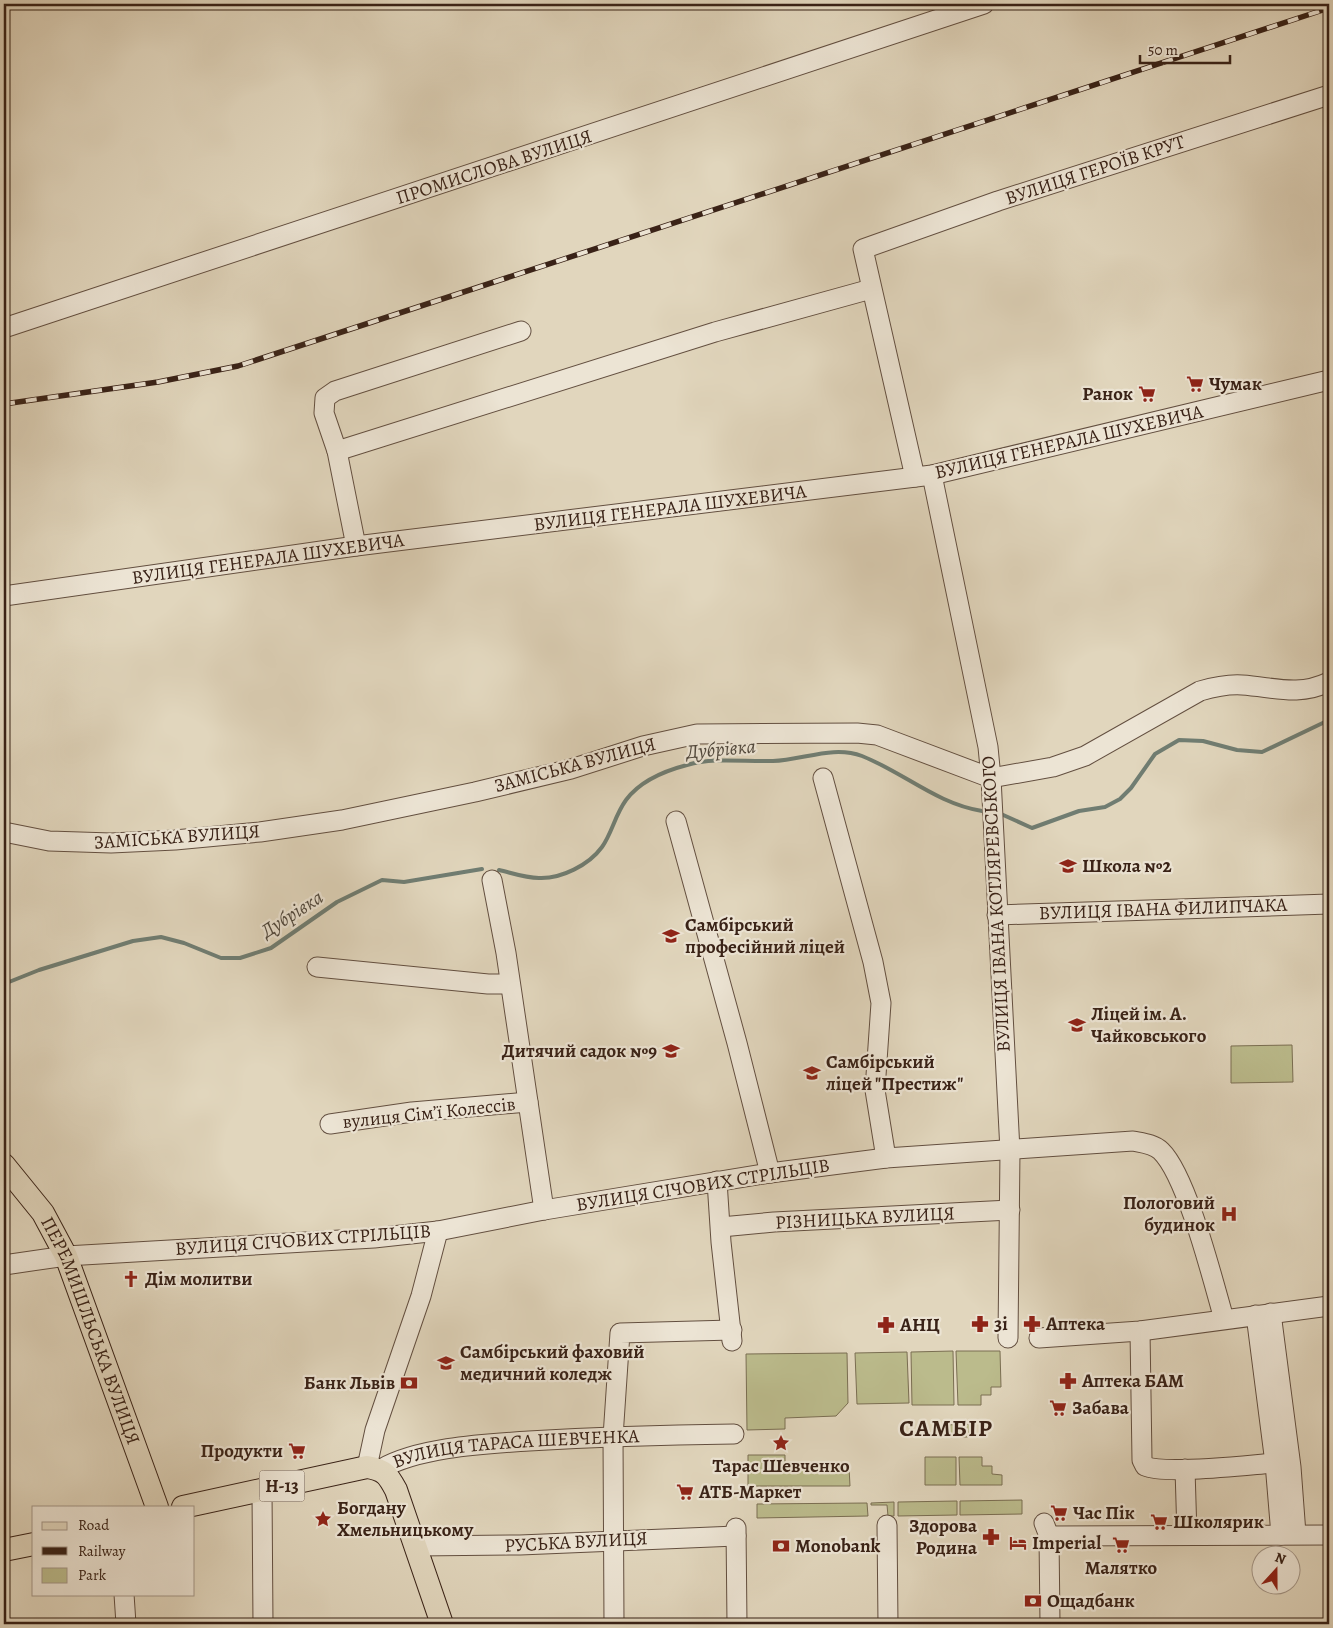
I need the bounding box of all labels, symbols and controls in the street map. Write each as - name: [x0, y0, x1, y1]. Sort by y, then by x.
- scale bar: [1140, 32, 1230, 64]
- text: 50 m: [1148, 40, 1178, 60]
- street label: ПРОМИСЛОВА ВУЛИЦЯ: [393, 123, 595, 211]
- street label: ВУЛИЦЯ ГЕРОЇВ КРУТ: [1002, 129, 1189, 211]
- place label: Чумак: [1209, 371, 1262, 397]
- supermarket icon: Чумак: [1185, 374, 1205, 394]
- place label: Ранок: [1082, 381, 1133, 407]
- supermarket icon: Ранок: [1137, 384, 1157, 404]
- street label: ВУЛИЦЯ ГЕНЕРАЛА ШУХЕВИЧА: [932, 398, 1207, 486]
- street label: ВУЛИЦЯ ГЕНЕРАЛА ШУХЕВИЧА: [532, 478, 809, 538]
- street label: ВУЛИЦЯ ГЕНЕРАЛА ШУХЕВИЧА: [130, 527, 407, 591]
- street label: ЗАМІСЬКА ВУЛИЦЯ: [491, 731, 659, 799]
- water label: Дубрівка: [683, 733, 757, 766]
- street label: ВУЛИЦЯ ІВАНА КОТЛЯРЕВСЬКОГО: [975, 755, 1017, 1053]
- street label: ЗАМІСЬКА ВУЛИЦЯ: [93, 818, 261, 856]
- place label: Школа №2: [1082, 853, 1172, 879]
- school or university icon: Школа №2: [1058, 856, 1078, 876]
- water label: Дубрівка: [254, 884, 328, 945]
- street label: ВУЛИЦЯ ІВАНА ФИЛИПЧАКА: [1038, 892, 1289, 926]
- place label: Самбірський професійний ліцей: [685, 912, 845, 960]
- school or university icon: Самбірський професійний ліцей: [661, 926, 681, 946]
- place label: Ліцей ім. А. Чайковського: [1091, 1001, 1207, 1049]
- school or university icon: Ліцей ім. А. Чайковського: [1067, 1015, 1087, 1035]
- place label: Дитячий садок №9: [502, 1038, 657, 1064]
- school or university icon: Дитячий садок №9: [661, 1041, 681, 1061]
- place label: Самбірський ліцей "Престиж": [825, 1049, 963, 1097]
- school or university icon: Самбірський ліцей "Престиж": [802, 1063, 822, 1083]
- street label: вулиця Сімʼї Колессів: [341, 1091, 517, 1135]
- street label: ВУЛИЦЯ СІЧОВИХ СТРІЛЬЦІВ: [574, 1152, 832, 1218]
- place label: Пологовий будинок: [1123, 1190, 1215, 1238]
- street label: РІЗНИЦЬКА ВУЛИЦЯ: [774, 1200, 956, 1236]
- hospital icon: Пологовий будинок: [1219, 1204, 1239, 1224]
- street label: ПЕРЕМИШЛЬСЬКА ВУЛИЦЯ: [34, 1212, 146, 1448]
- street label: ВУЛИЦЯ СІЧОВИХ СТРІЛЬЦІВ: [174, 1218, 432, 1262]
- place label: Дім молитви: [145, 1266, 252, 1292]
- church icon: Дім молитви: [121, 1269, 141, 1289]
- place label: 3і: [994, 1311, 1008, 1337]
- place label: Аптека: [1045, 1311, 1106, 1337]
- place label: АНЦ: [899, 1312, 940, 1338]
- pharmacy icon: 3і: [970, 1314, 990, 1334]
- pharmacy icon: Аптека: [1022, 1314, 1042, 1334]
- pharmacy icon: АНЦ: [876, 1315, 896, 1335]
- place label: Самбірський фаховий медичний коледж: [460, 1339, 645, 1387]
- school or university icon: Самбірський фаховий медичний коледж: [436, 1353, 456, 1373]
- place label: Аптека БАМ: [1081, 1368, 1184, 1394]
- place label: Банк Львів: [304, 1370, 395, 1396]
- pharmacy icon: Аптека БАМ: [1058, 1371, 1078, 1391]
- bank icon: Банк Львів: [399, 1373, 419, 1393]
- place label: Забава: [1072, 1395, 1130, 1421]
- supermarket icon: Забава: [1048, 1398, 1068, 1418]
- district label: САМБІР: [899, 1412, 993, 1444]
- street label: ВУЛИЦЯ ТАРАСА ШЕВЧЕНКА: [389, 1423, 641, 1475]
- place icon: Тарас Шевченко: [771, 1433, 791, 1453]
- place label: Продукти: [201, 1438, 283, 1464]
- supermarket icon: Продукти: [287, 1441, 307, 1461]
- place label: Тарас Шевченко: [712, 1453, 850, 1479]
- road number: Н-13: [260, 1470, 304, 1502]
- place label: АТБ-Маркет: [698, 1479, 802, 1505]
- supermarket icon: АТБ-Маркет: [675, 1482, 695, 1502]
- place label: Богдану Хмельницькому: [337, 1495, 474, 1543]
- place label: Час Пік: [1073, 1500, 1135, 1526]
- supermarket icon: Час Пік: [1049, 1503, 1069, 1523]
- legend: [32, 1506, 195, 1596]
- place icon: Богдану Хмельницькому: [313, 1509, 333, 1529]
- place label: Школярик: [1173, 1509, 1264, 1535]
- supermarket icon: Школярик: [1149, 1512, 1169, 1532]
- place label: Здорова Родина: [909, 1513, 978, 1561]
- text: Road: [78, 1515, 110, 1535]
- street label: РУСЬКА ВУЛИЦЯ: [504, 1525, 648, 1559]
- pharmacy icon: Здорова Родина: [981, 1527, 1001, 1547]
- place label: Imperial: [1032, 1530, 1101, 1556]
- place label: Monobank: [795, 1533, 881, 1559]
- hotel icon: Imperial: [1008, 1533, 1028, 1553]
- supermarket icon: Малятко: [1111, 1535, 1131, 1555]
- bank icon: Monobank: [771, 1536, 791, 1556]
- text: Railway: [78, 1541, 126, 1561]
- north arrow: [1250, 1546, 1300, 1596]
- text: N: [1272, 1548, 1289, 1569]
- place label: Малятко: [1085, 1555, 1158, 1581]
- text: Park: [78, 1565, 107, 1585]
- place label: Ощадбанк: [1047, 1588, 1135, 1614]
- bank icon: Ощадбанк: [1023, 1591, 1043, 1611]

